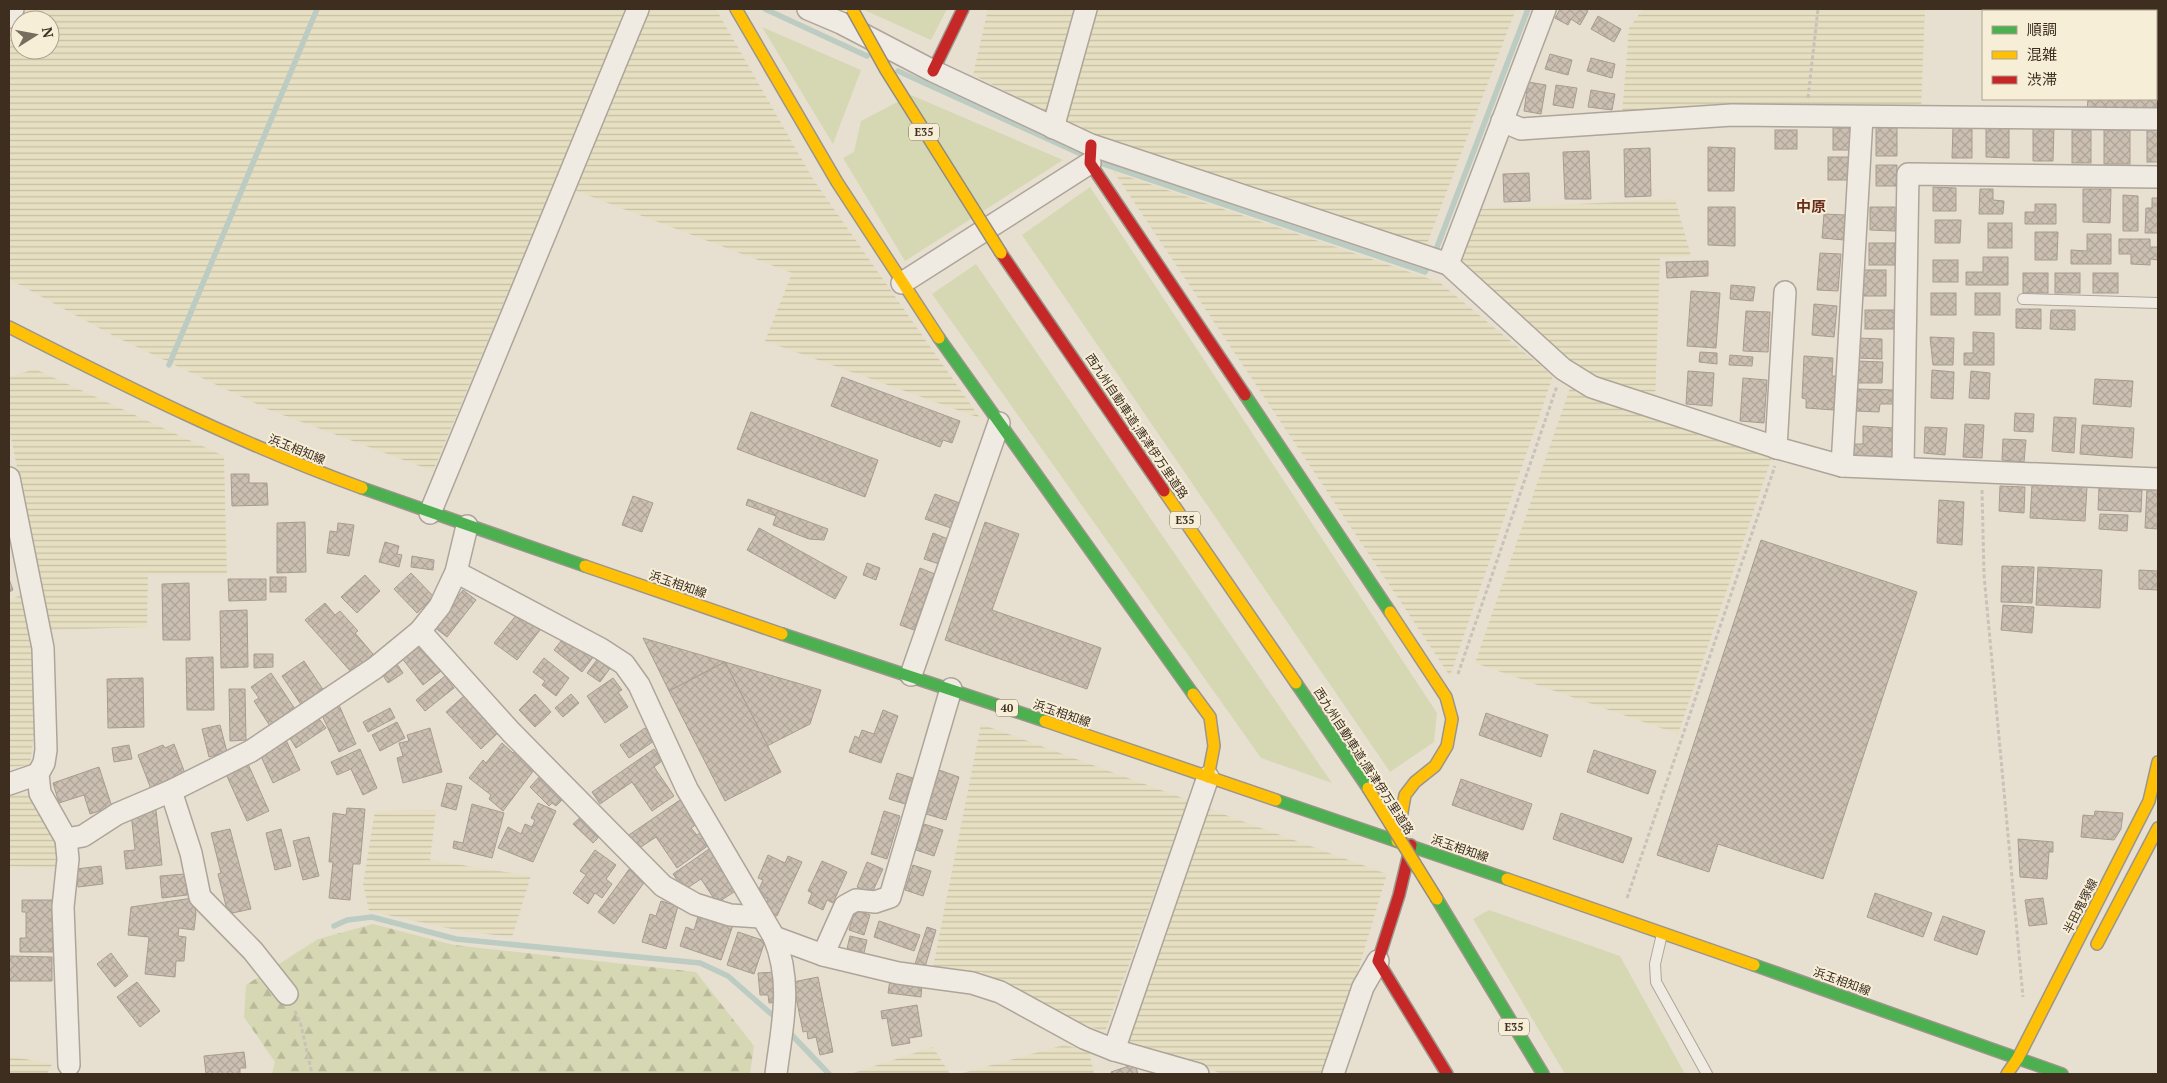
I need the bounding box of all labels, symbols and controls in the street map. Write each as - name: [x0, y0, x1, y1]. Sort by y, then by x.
- north arrow: [10, 10, 60, 60]
- legend: [1982, 10, 2157, 100]
- text: 順調: [2027, 19, 2057, 39]
- text: N: [38, 25, 59, 40]
- text: 混雑: [2027, 44, 2057, 64]
- text: 渋滞: [2027, 69, 2057, 89]
- road number: E35: [909, 124, 939, 140]
- district label: 中原: [1796, 196, 1826, 216]
- street label: 西九州自動車道;唐津伊万里道路: [1083, 351, 1191, 501]
- street label: 浜玉相知線: [266, 431, 328, 467]
- road number: E35: [1170, 512, 1200, 528]
- street label: 浜玉相知線: [647, 567, 709, 601]
- street label: 西九州自動車道;唐津伊万里道路: [1311, 685, 1417, 837]
- street label: 浜玉相知線: [1031, 696, 1093, 730]
- road number: 40: [996, 700, 1018, 716]
- street label: 浜玉相知線: [1429, 831, 1491, 865]
- street label: 半田鬼塚線: [2060, 876, 2100, 936]
- street label: 浜玉相知線: [1811, 964, 1873, 998]
- road number: E35: [1499, 1019, 1529, 1036]

